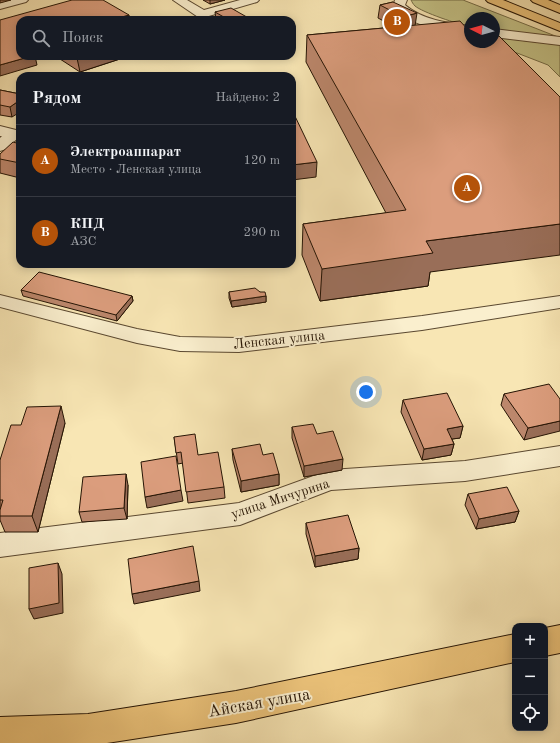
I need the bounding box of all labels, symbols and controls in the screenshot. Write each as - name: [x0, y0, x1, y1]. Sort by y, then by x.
- pin: B: [384, 7, 410, 37]
- north arrow: [464, 12, 500, 48]
- search box: [16, 16, 296, 60]
- icon: search: [30, 27, 52, 49]
- text: Поиск: [62, 31, 103, 46]
- text: Рядом: [32, 90, 81, 107]
- text: Найдено: 2: [216, 91, 280, 104]
- text: Электроаппарат: [70, 145, 181, 160]
- text: A: [40, 154, 50, 167]
- text: 120 m: [243, 154, 280, 167]
- text: Место · Ленская улица: [70, 163, 202, 176]
- pin: A: [454, 173, 480, 203]
- text: КПД: [70, 217, 104, 232]
- text: B: [40, 226, 50, 239]
- text: 290 m: [243, 226, 280, 239]
- text: АЗС: [70, 235, 96, 248]
- street label: Ленская улица: [233, 328, 326, 352]
- your location: [356, 382, 376, 402]
- street label: улица Мичурина: [229, 476, 331, 521]
- map controls: [512, 623, 548, 731]
- button: +: [512, 623, 548, 659]
- button: −: [512, 659, 548, 695]
- street label: Айская улица: [207, 686, 312, 721]
- button: locate: [512, 695, 548, 731]

